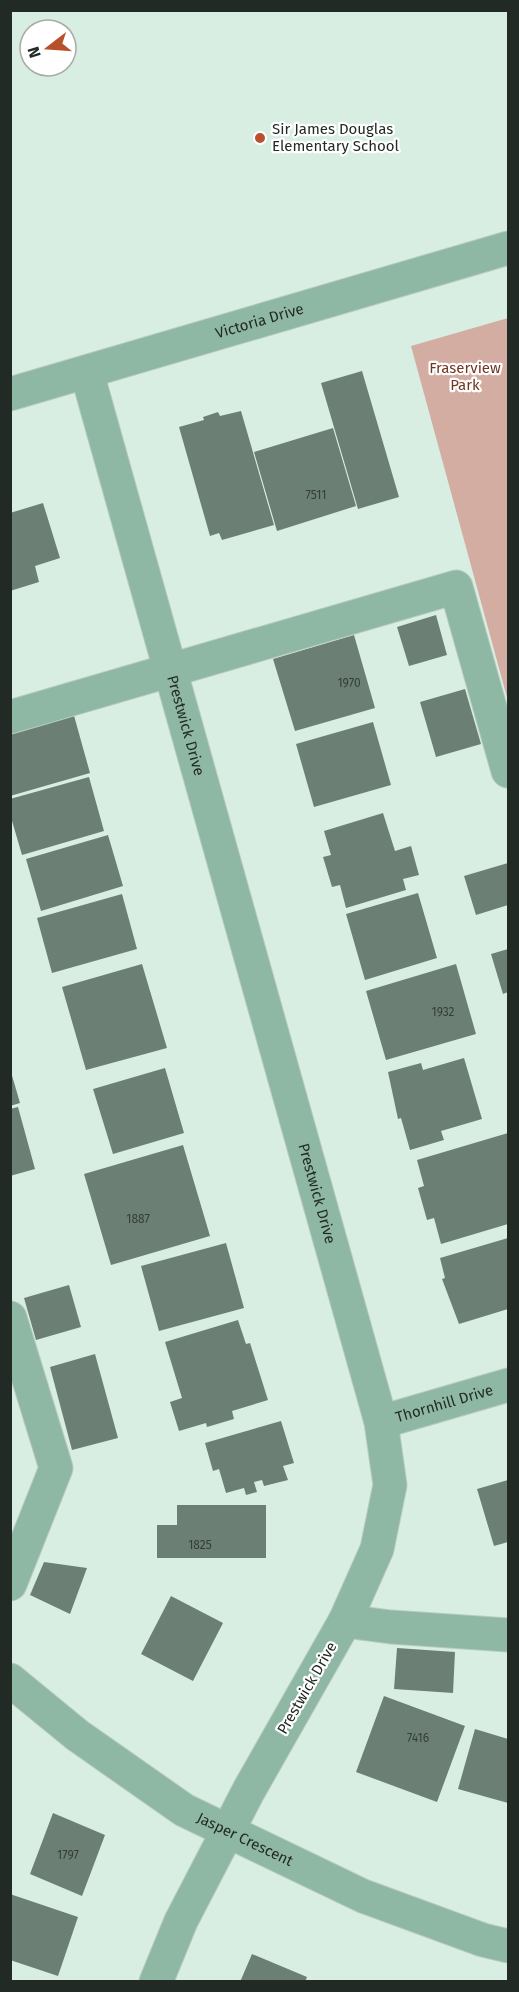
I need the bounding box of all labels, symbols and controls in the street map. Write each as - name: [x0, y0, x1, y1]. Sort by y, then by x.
- north arrow: [18, 18, 78, 78]
- text: N: [23, 44, 45, 60]
- place label: Sir James Douglas Elementary School: [272, 120, 400, 155]
- marker: Sir James Douglas Elementary School: [253, 131, 267, 145]
- street label: Victoria Drive: [213, 299, 306, 342]
- park label: Fraserview Park: [429, 359, 501, 394]
- house number: 7511: [306, 488, 326, 502]
- street label: Prestwick Drive: [163, 673, 208, 778]
- house number: 1970: [337, 676, 361, 690]
- house number: 1932: [431, 1005, 455, 1019]
- street label: Prestwick Drive: [294, 1141, 340, 1246]
- house number: 1887: [126, 1212, 150, 1226]
- street label: Thornhill Drive: [393, 1381, 495, 1426]
- house number: 1825: [188, 1538, 212, 1552]
- street label: Prestwick Drive: [273, 1639, 341, 1737]
- house number: 7416: [407, 1731, 429, 1745]
- street label: Jasper Crescent: [194, 1809, 296, 1870]
- house number: 1797: [57, 1848, 79, 1862]

